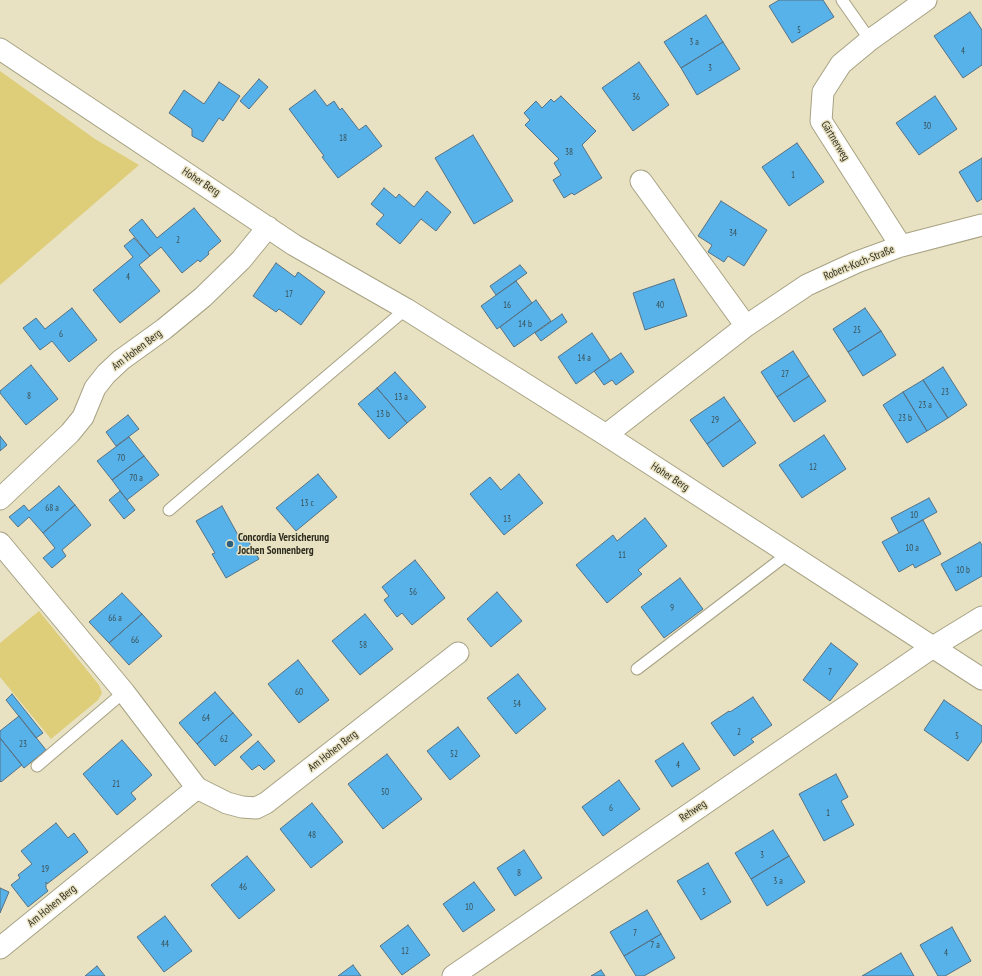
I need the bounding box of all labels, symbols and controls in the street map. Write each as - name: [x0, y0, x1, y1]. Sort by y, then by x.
- house number: 5: [797, 25, 801, 35]
- house number: 3 a: [689, 37, 699, 47]
- house number: 4: [961, 46, 965, 56]
- house number: 3: [708, 63, 712, 73]
- house number: 36: [632, 92, 640, 102]
- street label: Gärtnerweg: [818, 119, 852, 163]
- house number: 30: [923, 121, 931, 131]
- house number: 18: [339, 133, 347, 143]
- house number: 38: [565, 147, 573, 157]
- street label: Hoher Berg: [179, 165, 223, 199]
- house number: 1: [791, 170, 795, 180]
- house number: 34: [729, 228, 737, 238]
- house number: 2: [176, 235, 180, 245]
- street label: Robert-Koch-Straße: [822, 243, 896, 283]
- house number: 4: [126, 272, 130, 282]
- house number: 17: [285, 289, 293, 299]
- house number: 16: [503, 300, 511, 310]
- house number: 40: [656, 300, 664, 310]
- house number: 14 b: [518, 319, 532, 329]
- house number: 25: [853, 325, 861, 335]
- street label: Am Hohen Berg: [109, 327, 165, 373]
- house number: 6: [59, 329, 63, 339]
- house number: 14 a: [577, 353, 591, 363]
- house number: 27: [781, 369, 789, 379]
- house number: 23: [941, 387, 949, 397]
- house number: 8: [27, 391, 31, 401]
- house number: 13 a: [394, 392, 408, 402]
- house number: 23 a: [918, 400, 932, 410]
- house number: 13 b: [376, 409, 390, 419]
- house number: 23 b: [898, 413, 912, 423]
- house number: 29: [711, 415, 719, 425]
- house number: 70: [117, 453, 125, 463]
- street label: Hoher Berg: [648, 460, 692, 494]
- house number: 12: [809, 462, 817, 472]
- house number: 70 a: [129, 473, 143, 483]
- house number: 13 c: [300, 498, 314, 508]
- house number: 68 a: [45, 503, 59, 513]
- house number: 10: [910, 510, 918, 520]
- house number: 13: [503, 514, 511, 524]
- place label: Concordia Versicherung Jochen Sonnenberg: [238, 531, 329, 557]
- marker: Concordia Versicherung Jochen Sonnenberg: [225, 539, 235, 549]
- house number: 10 a: [905, 543, 919, 553]
- house number: 11: [618, 550, 626, 560]
- house number: 10 b: [956, 565, 970, 575]
- house number: 56: [409, 587, 417, 597]
- house number: 9: [670, 603, 674, 613]
- house number: 66 a: [108, 613, 122, 623]
- house number: 66: [131, 635, 139, 645]
- house number: 58: [359, 640, 367, 650]
- house number: 7: [828, 667, 832, 677]
- house number: 60: [295, 687, 303, 697]
- house number: 54: [513, 699, 521, 709]
- house number: 64: [202, 713, 210, 723]
- house number: 2: [737, 727, 741, 737]
- street label: Am Hohen Berg: [306, 728, 360, 774]
- house number: 5: [955, 731, 959, 741]
- house number: 62: [220, 734, 228, 744]
- house number: 23: [19, 739, 27, 749]
- house number: 52: [450, 749, 458, 759]
- house number: 4: [676, 760, 680, 770]
- house number: 21: [112, 779, 120, 789]
- house number: 50: [381, 787, 389, 797]
- street label: Rehweg: [677, 797, 709, 825]
- house number: 6: [609, 803, 613, 813]
- house number: 1: [826, 808, 830, 818]
- house number: 48: [308, 830, 316, 840]
- house number: 3: [760, 850, 764, 860]
- house number: 19: [41, 864, 49, 874]
- house number: 8: [517, 868, 521, 878]
- house number: 3 a: [773, 876, 783, 886]
- street label: Am Hohen Berg: [25, 882, 79, 930]
- house number: 46: [239, 882, 247, 892]
- house number: 5: [702, 887, 706, 897]
- house number: 10: [465, 902, 473, 912]
- house number: 7: [633, 928, 637, 938]
- house number: 44: [161, 939, 169, 949]
- house number: 7 a: [650, 940, 660, 950]
- house number: 12: [401, 946, 409, 956]
- house number: 4: [944, 948, 948, 958]

